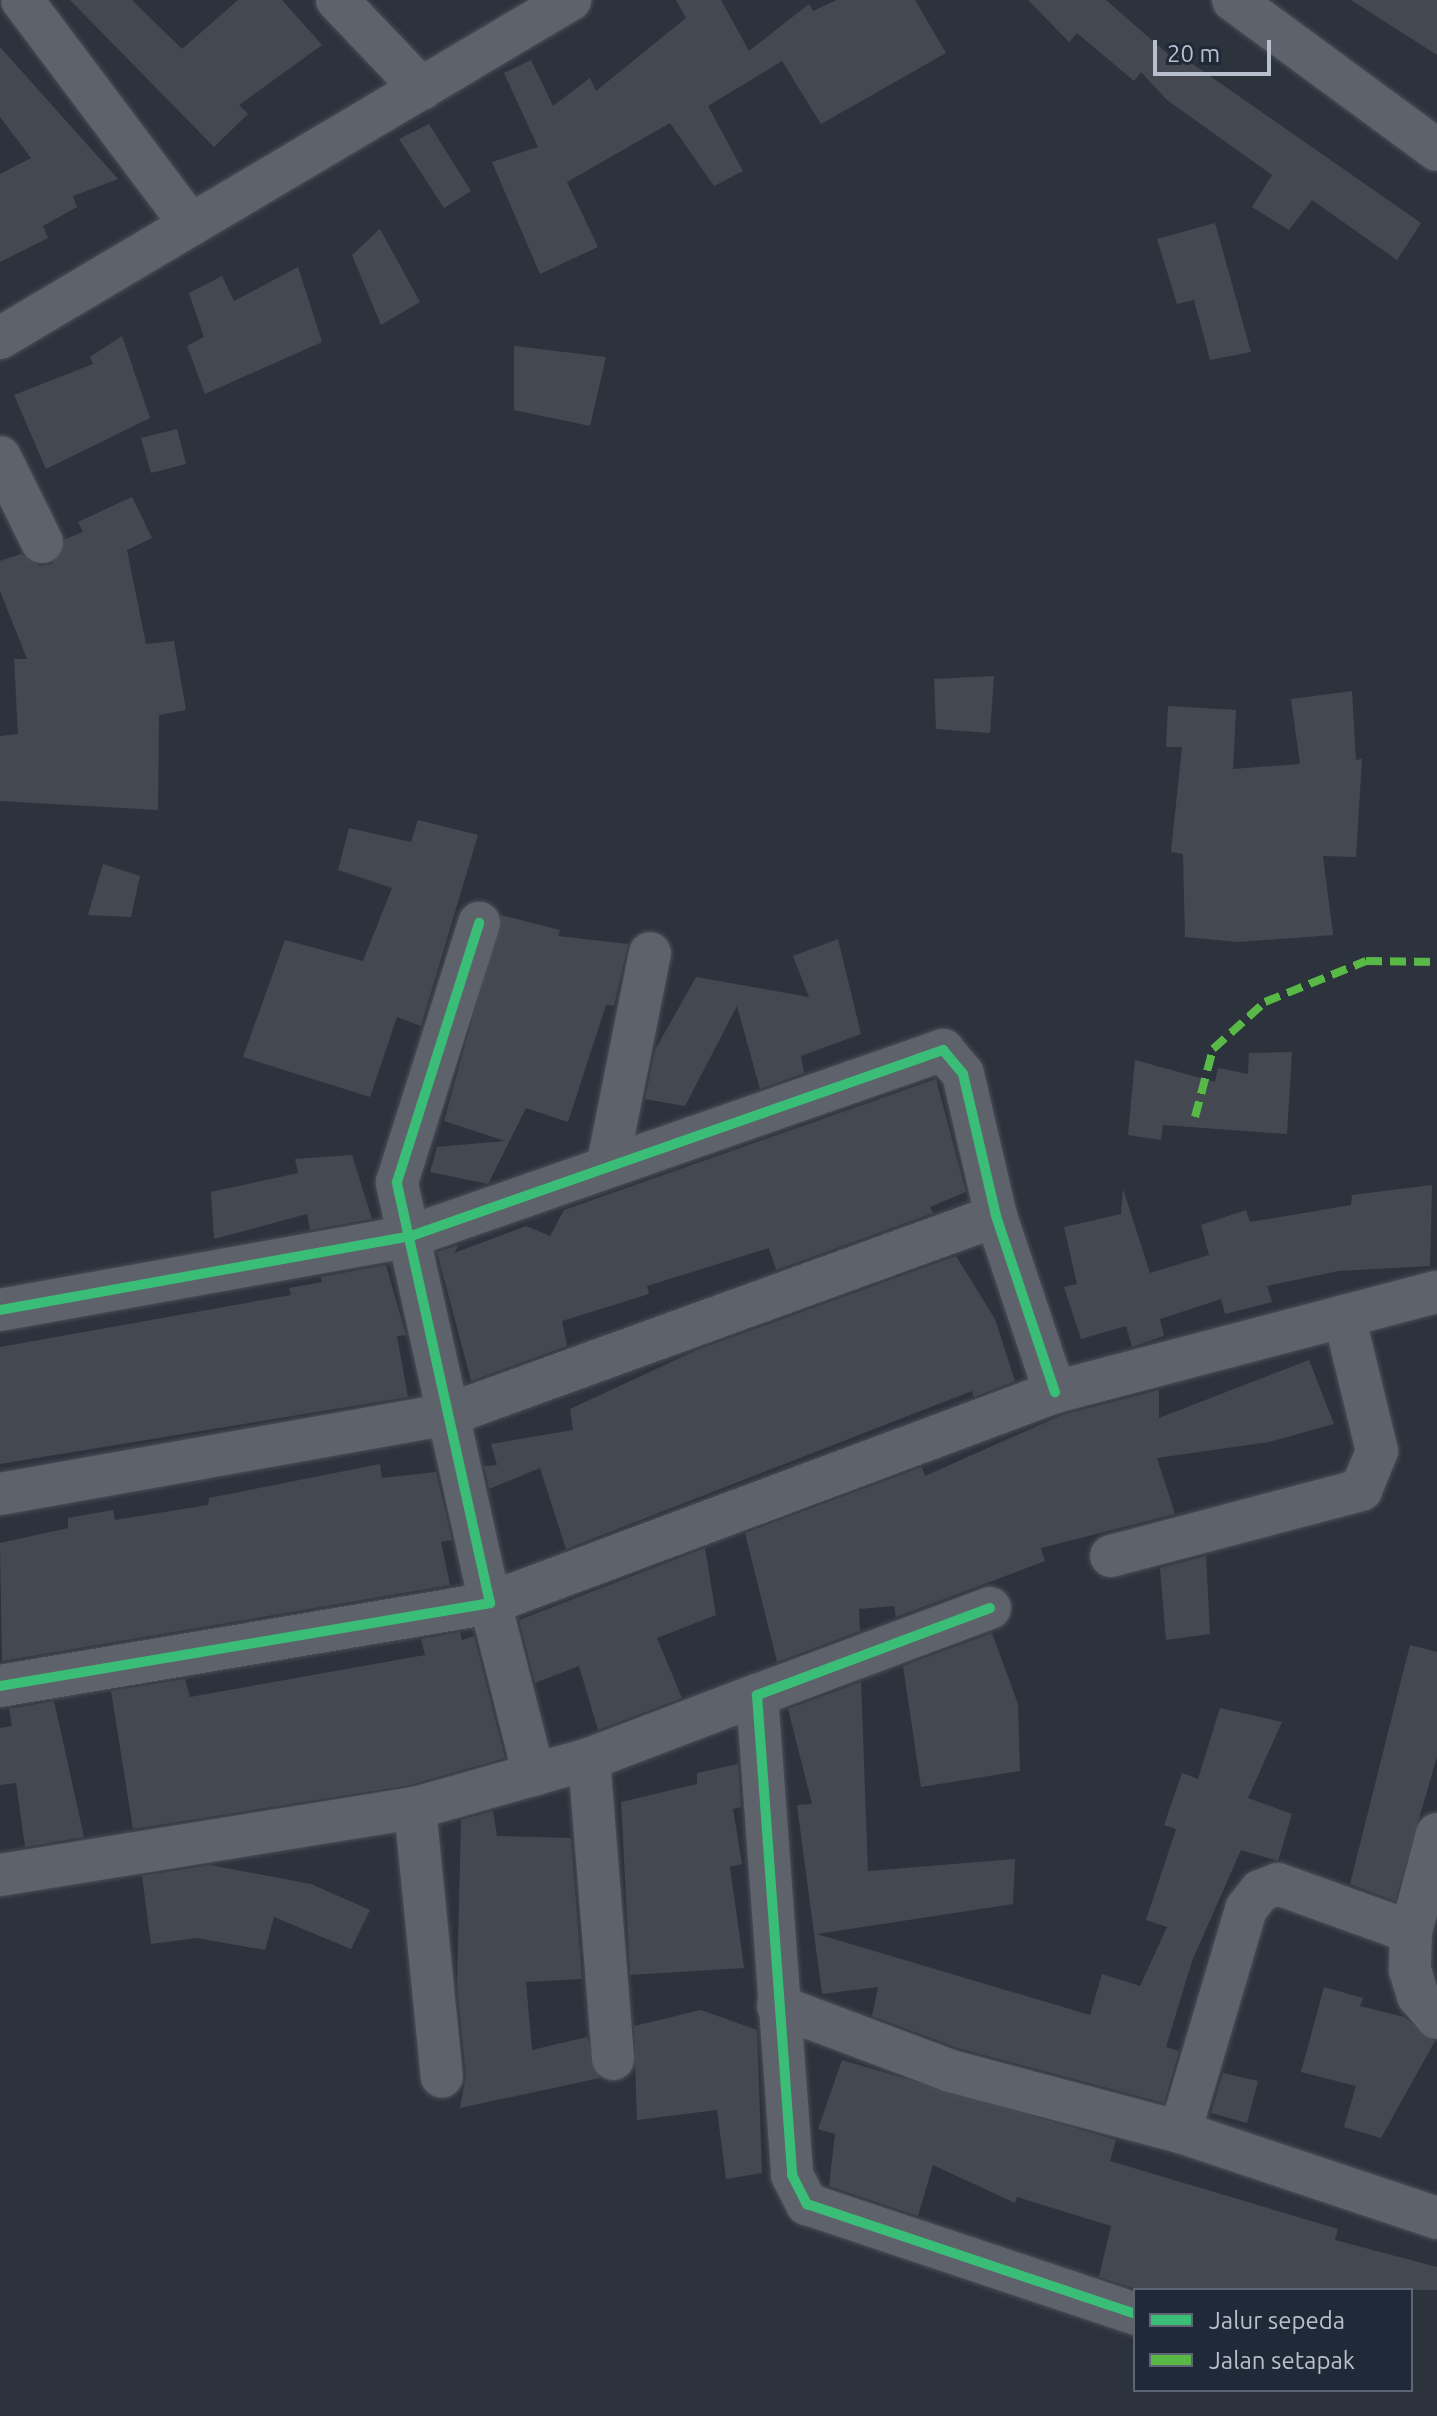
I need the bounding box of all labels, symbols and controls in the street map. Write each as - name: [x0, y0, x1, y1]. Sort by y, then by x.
- scale bar: [1157, 24, 1275, 74]
- text: 20 m: [1167, 40, 1220, 67]
- legend: [1133, 2288, 1413, 2392]
- text: Jalur sepeda: [1209, 2307, 1345, 2334]
- text: Jalan setapak: [1209, 2347, 1355, 2374]

